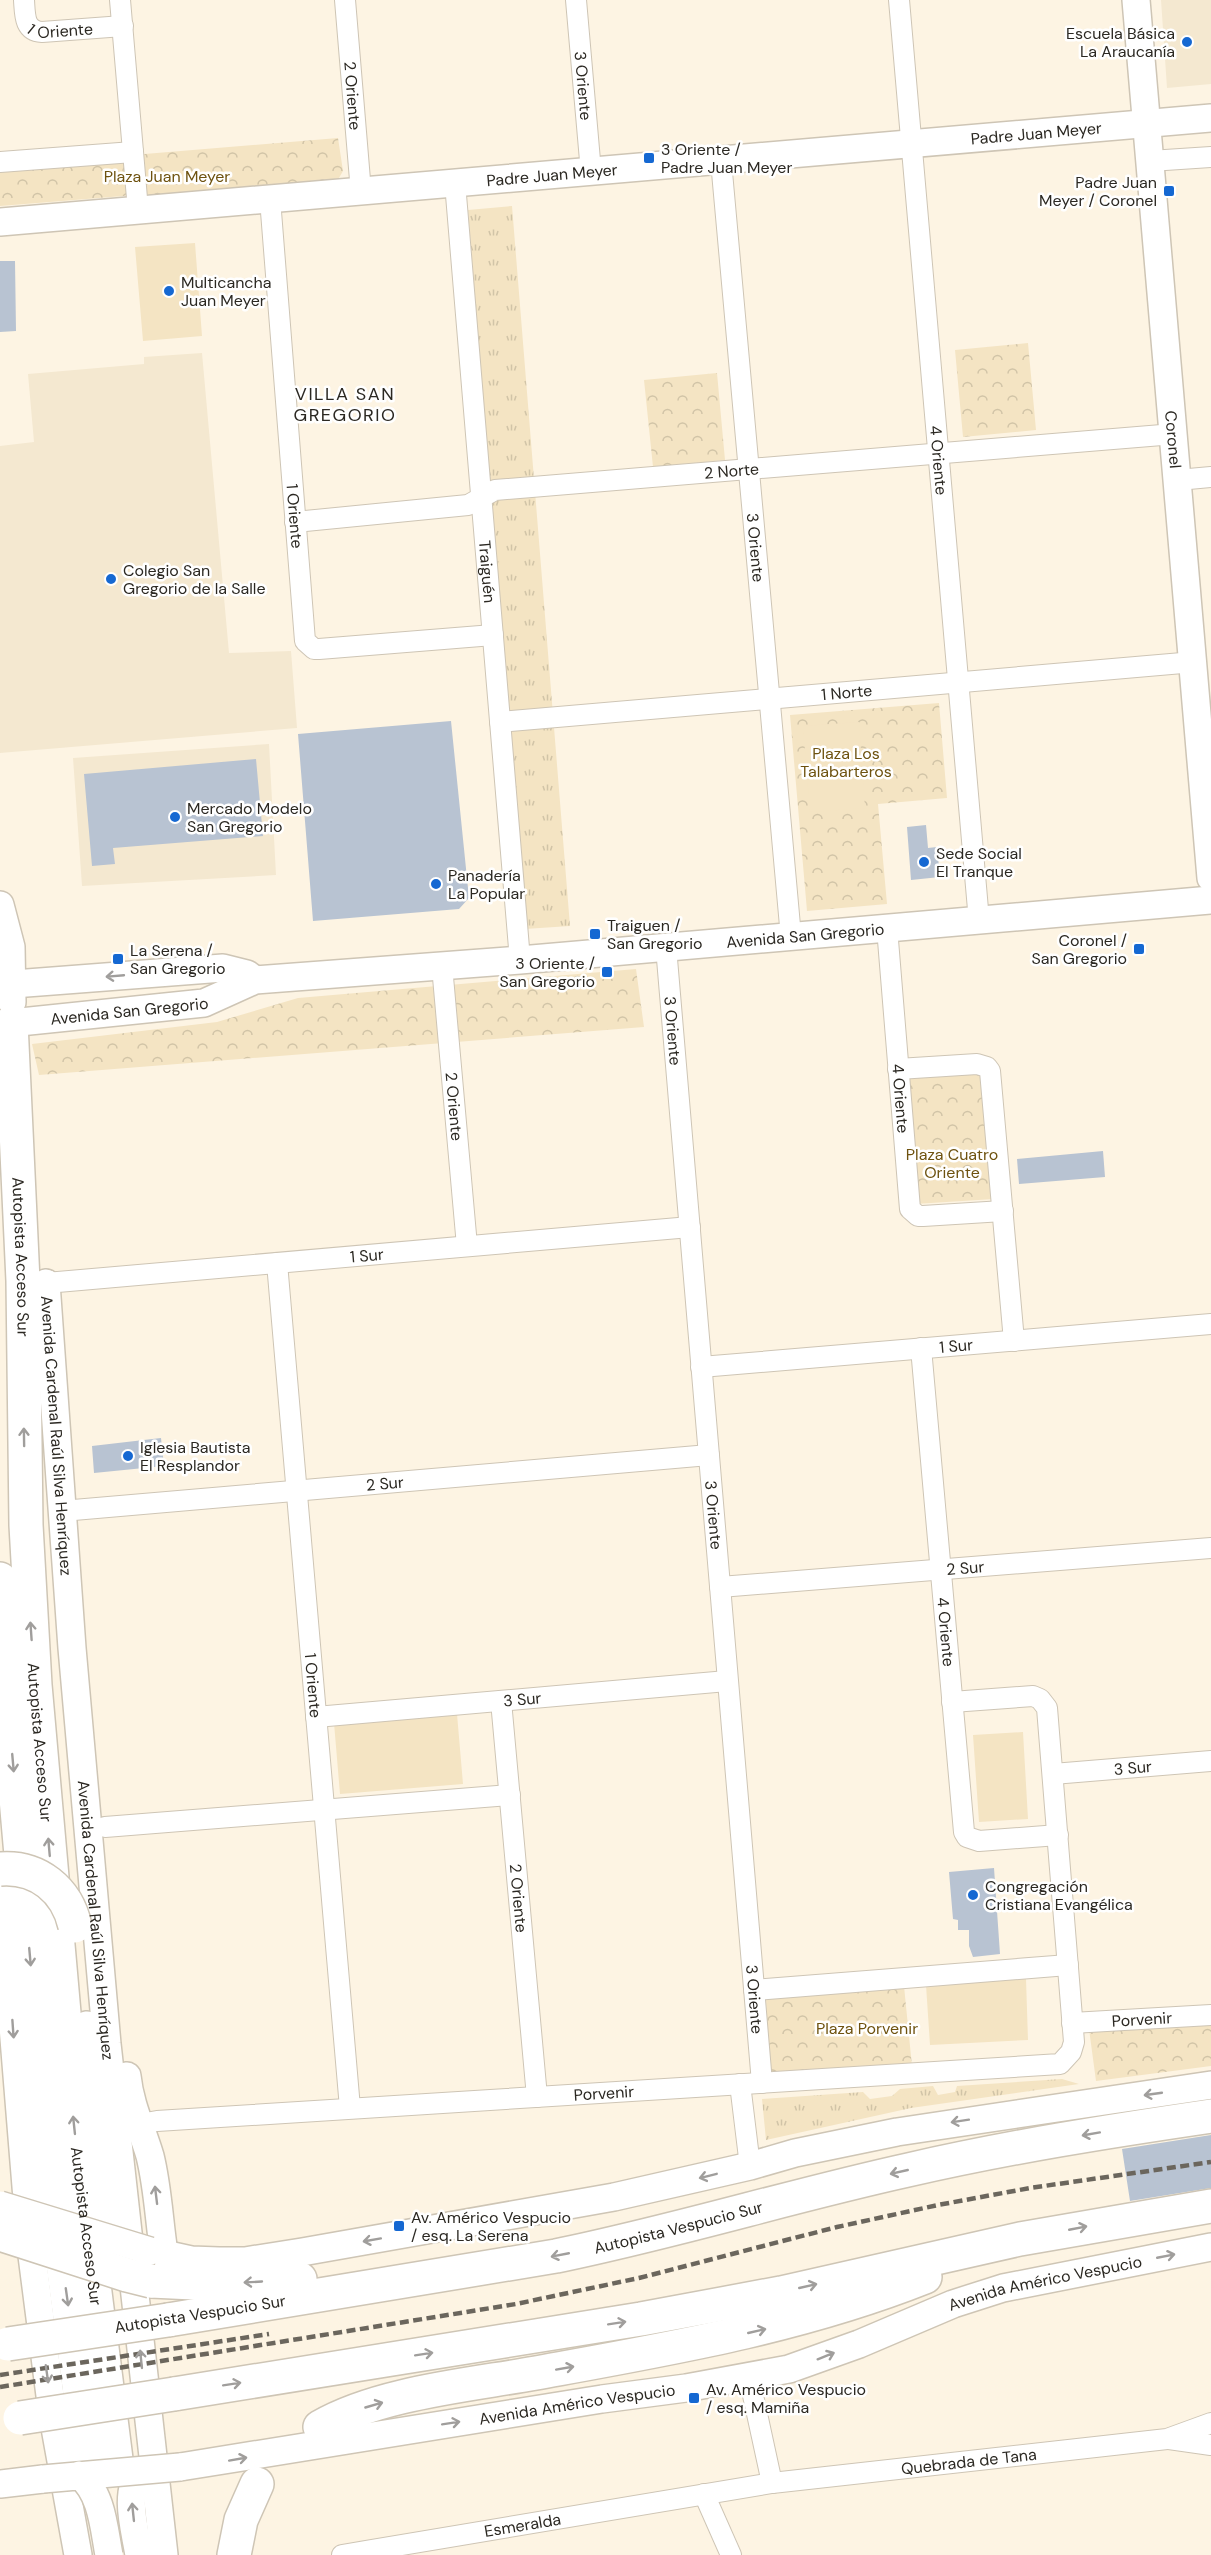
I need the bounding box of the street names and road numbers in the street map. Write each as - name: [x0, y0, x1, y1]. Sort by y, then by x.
- street label: 1 Oriente: [23, 18, 94, 43]
- street label: 3 Oriente: [570, 50, 597, 121]
- street label: 2 Oriente: [340, 60, 366, 131]
- street label: Padre Juan Meyer: [970, 117, 1103, 149]
- street label: Padre Juan Meyer: [486, 159, 618, 191]
- street label: Coronel: [1161, 410, 1186, 469]
- street label: 4 Oriente: [926, 425, 952, 496]
- street label: 2 Norte: [703, 458, 760, 483]
- street label: 1 Oriente: [282, 483, 308, 549]
- street label: 3 Oriente: [742, 512, 769, 583]
- street label: Traiguén: [474, 539, 501, 604]
- street label: 1 Norte: [820, 679, 873, 705]
- street label: Avenida San Gregorio: [725, 918, 885, 953]
- street label: Avenida San Gregorio: [49, 992, 209, 1029]
- street label: 3 Oriente: [660, 995, 686, 1066]
- street label: 4 Oriente: [888, 1063, 914, 1134]
- street label: 2 Oriente: [441, 1071, 468, 1142]
- street label: Autopista Acceso Sur: [8, 1176, 34, 1337]
- street label: 1 Sur: [349, 1243, 385, 1267]
- street label: Avenida Cardenal Raúl Silva Henríquez: [36, 1295, 77, 1576]
- street label: 1 Sur: [938, 1334, 974, 1357]
- street label: 2 Sur: [365, 1471, 405, 1495]
- street label: 3 Oriente: [701, 1480, 727, 1550]
- street label: 2 Sur: [946, 1556, 985, 1579]
- street label: 4 Oriente: [933, 1596, 960, 1667]
- street label: 1 Oriente: [300, 1652, 327, 1719]
- street label: Autopista Acceso Sur: [23, 1662, 58, 1823]
- street label: 3 Sur: [502, 1687, 542, 1711]
- street label: 3 Sur: [1113, 1755, 1153, 1779]
- street label: Avenida Cardenal Raúl Silva Henríquez: [73, 1779, 119, 2061]
- street label: 2 Oriente: [505, 1863, 533, 1934]
- street label: 3 Oriente: [742, 1964, 768, 2035]
- street label: Porvenir: [1111, 2007, 1173, 2031]
- street label: Porvenir: [573, 2080, 635, 2105]
- street label: Autopista Acceso Sur: [66, 2145, 107, 2307]
- street label: Autopista Vespucio Sur: [592, 2196, 765, 2258]
- street label: Avenida Américo Vespucio: [946, 2250, 1144, 2315]
- street label: Autopista Vespucio Sur: [113, 2290, 287, 2338]
- street label: Avenida Américo Vespucio: [477, 2379, 676, 2429]
- street label: Quebrada de Tana: [900, 2443, 1038, 2479]
- street label: Esmeralda: [483, 2508, 562, 2542]

